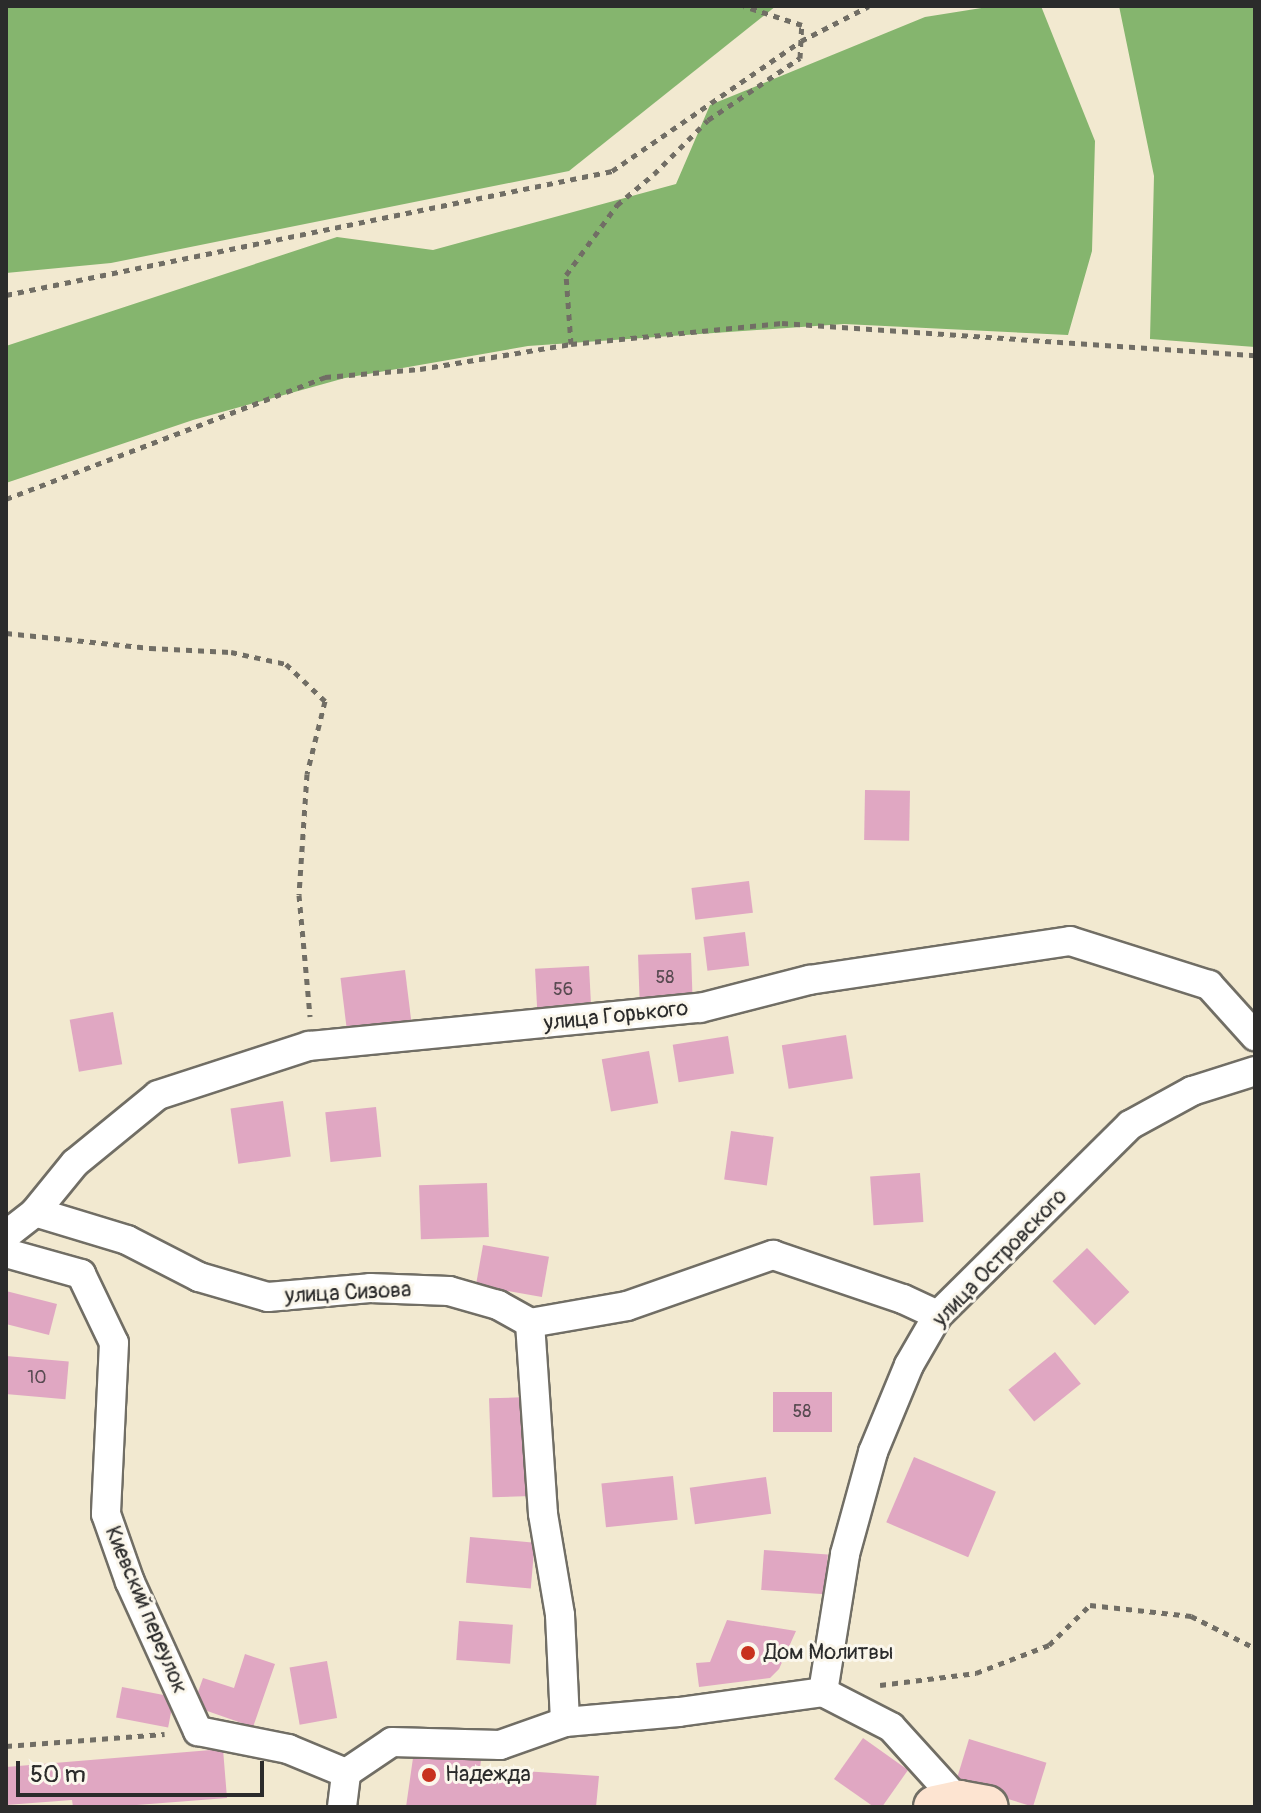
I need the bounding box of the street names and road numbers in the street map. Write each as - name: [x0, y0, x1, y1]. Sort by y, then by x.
- street label: улица Горького: [543, 995, 689, 1037]
- street label: улица Островского: [927, 1183, 1073, 1333]
- street label: улица Сизова: [284, 1277, 412, 1309]
- street label: Киевский переулок: [99, 1522, 193, 1698]

